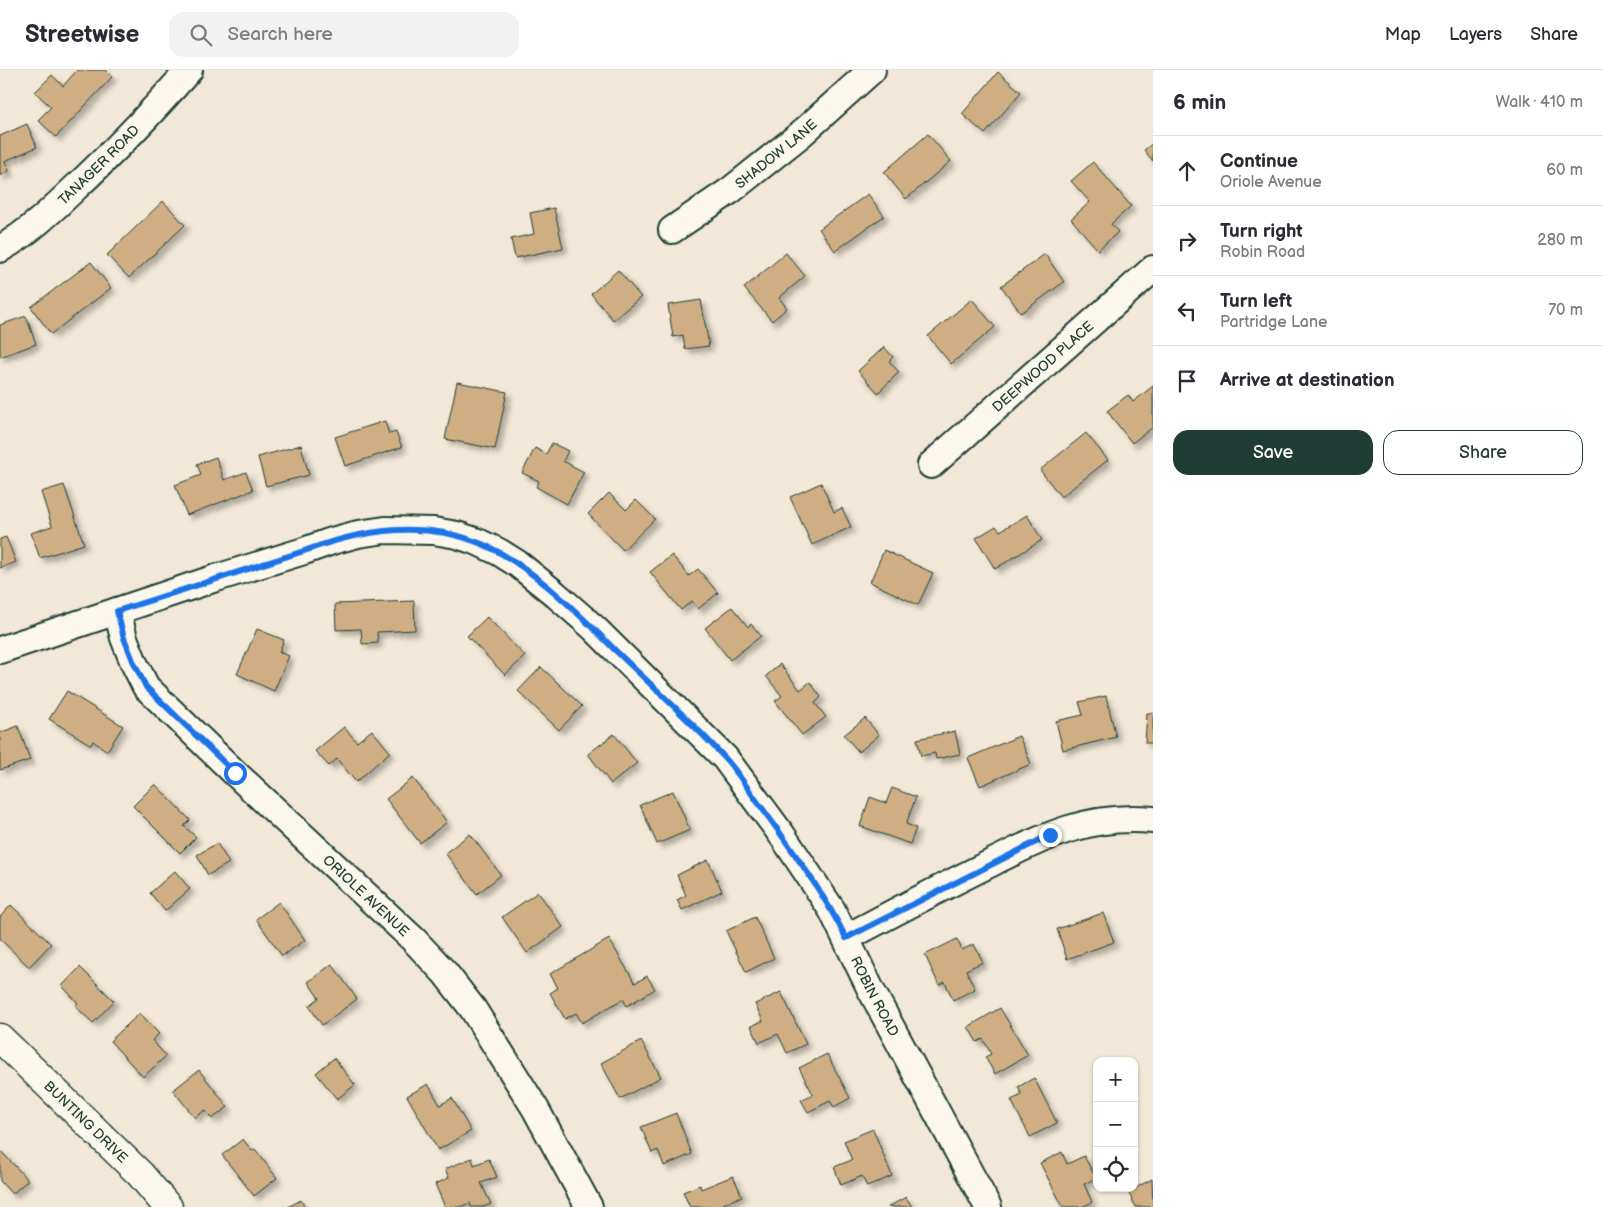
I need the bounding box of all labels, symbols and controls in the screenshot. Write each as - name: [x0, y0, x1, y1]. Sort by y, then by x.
- search box: [169, 12, 519, 57]
- text: Streetwise: [25, 20, 139, 49]
- icon: search: [187, 21, 215, 49]
- text: Search here: [227, 23, 333, 46]
- text: Map: [1385, 24, 1421, 45]
- text: Layers: [1449, 24, 1502, 45]
- text: Share: [1530, 24, 1578, 45]
- text: 6 min: [1173, 90, 1226, 115]
- text: Walk · 410 m: [1496, 93, 1583, 112]
- street label: SHADOW LANE: [731, 115, 820, 192]
- street label: TANAGER ROAD: [54, 121, 143, 208]
- text: Continue: [1220, 150, 1298, 173]
- icon: ahead: [1173, 157, 1201, 185]
- text: 60 m: [1546, 161, 1583, 180]
- text: Oriole Avenue: [1220, 173, 1322, 192]
- text: Turn right: [1220, 220, 1303, 243]
- icon: right: [1173, 227, 1201, 255]
- text: 280 m: [1537, 231, 1583, 250]
- text: Robin Road: [1220, 243, 1305, 262]
- text: Turn left: [1220, 290, 1292, 313]
- icon: left: [1173, 297, 1201, 325]
- text: 70 m: [1548, 301, 1583, 320]
- text: Partridge Lane: [1220, 313, 1327, 332]
- street label: DEEPWOOD PLACE: [989, 317, 1097, 415]
- icon: arrive: [1173, 367, 1201, 395]
- text: Arrive at destination: [1220, 369, 1395, 392]
- button: Save: [1173, 430, 1373, 475]
- button: Share: [1383, 430, 1583, 475]
- route start: [224, 762, 247, 785]
- route end: [1039, 824, 1062, 847]
- street label: ORIOLE AVENUE: [320, 851, 413, 940]
- street label: ROBIN ROAD: [847, 953, 903, 1039]
- map controls: [1093, 1057, 1138, 1192]
- button: +: [1093, 1057, 1138, 1102]
- street label: BUNTING DRIVE: [41, 1077, 132, 1166]
- button: −: [1093, 1102, 1138, 1147]
- button: locate: [1093, 1147, 1138, 1192]

